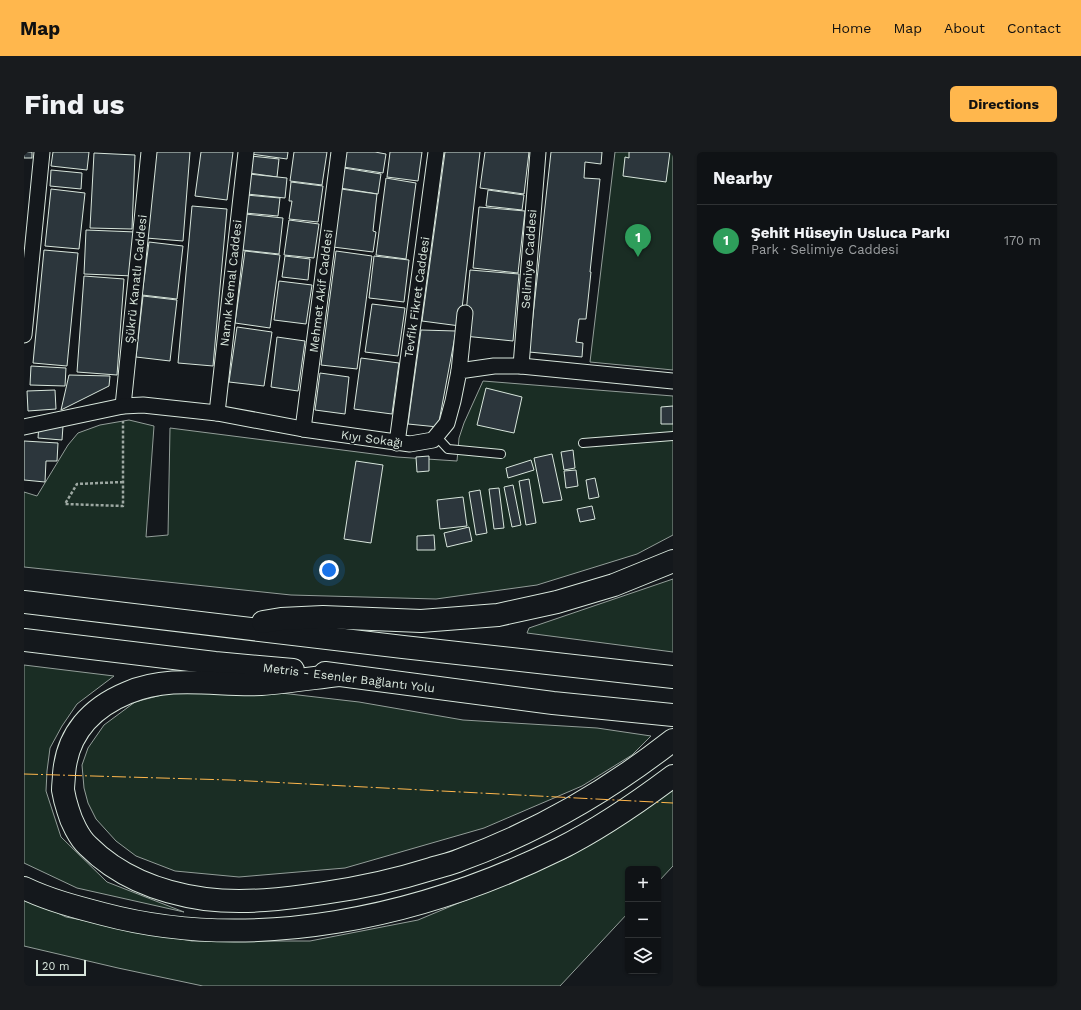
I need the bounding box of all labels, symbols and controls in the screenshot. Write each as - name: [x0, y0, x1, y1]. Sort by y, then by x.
- text: Map: [20, 17, 60, 40]
- text: Home: [831, 20, 871, 36]
- text: Map: [893, 20, 922, 36]
- text: About: [944, 20, 985, 36]
- text: Contact: [1007, 20, 1061, 36]
- button: Directions: [950, 86, 1057, 122]
- text: Find us: [24, 88, 124, 121]
- text: Nearby: [713, 168, 772, 188]
- street label: Selimiye Caddesi: [519, 209, 539, 309]
- street label: Şükrü Kanatlı Caddesi: [122, 214, 150, 344]
- street label: Namık Kemal Caddesi: [217, 219, 245, 347]
- pin: 1: [625, 224, 651, 257]
- text: Şehit Hüseyin Usluca Parkı: [751, 224, 950, 242]
- street label: Mehmet Akif Caddesi: [306, 229, 336, 353]
- text: 1: [723, 233, 729, 248]
- text: 170 m: [1004, 233, 1041, 248]
- street label: Tevfik Fikret Caddesi: [402, 236, 432, 358]
- text: Park · Selimiye Caddesi: [751, 242, 899, 257]
- street label: Kıyı Sokağı: [340, 428, 404, 450]
- your location: [319, 560, 339, 580]
- street label: Metris - Esenler Bağlantı Yolu: [262, 660, 436, 696]
- map controls: [625, 866, 661, 974]
- button: +: [625, 866, 661, 902]
- button: −: [625, 902, 661, 938]
- button: layers: [625, 938, 661, 974]
- scale bar: [36, 958, 86, 977]
- text: 20 m: [42, 960, 70, 973]

